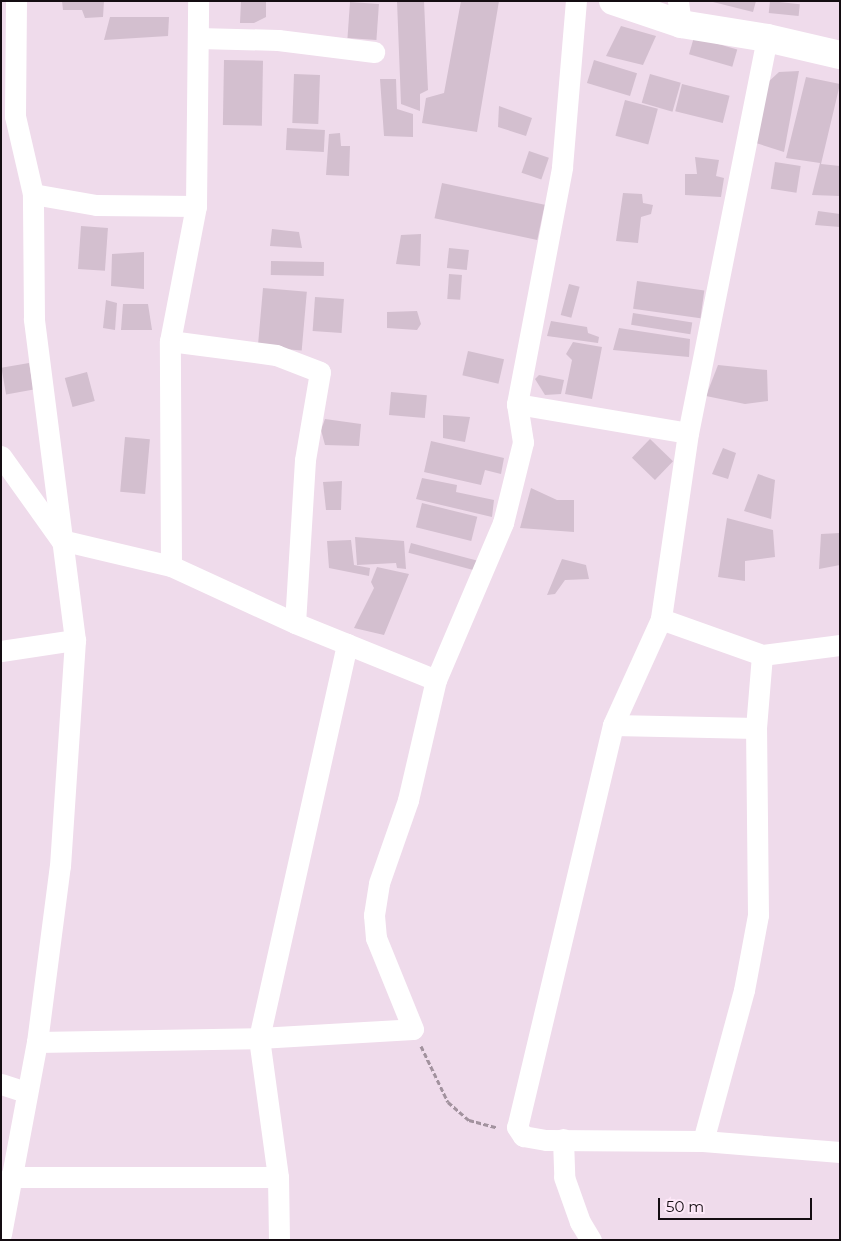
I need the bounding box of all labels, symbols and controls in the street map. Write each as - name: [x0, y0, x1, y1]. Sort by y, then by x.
- scale bar: [661, 1188, 815, 1220]
- text: 50 m: [666, 1197, 704, 1216]

